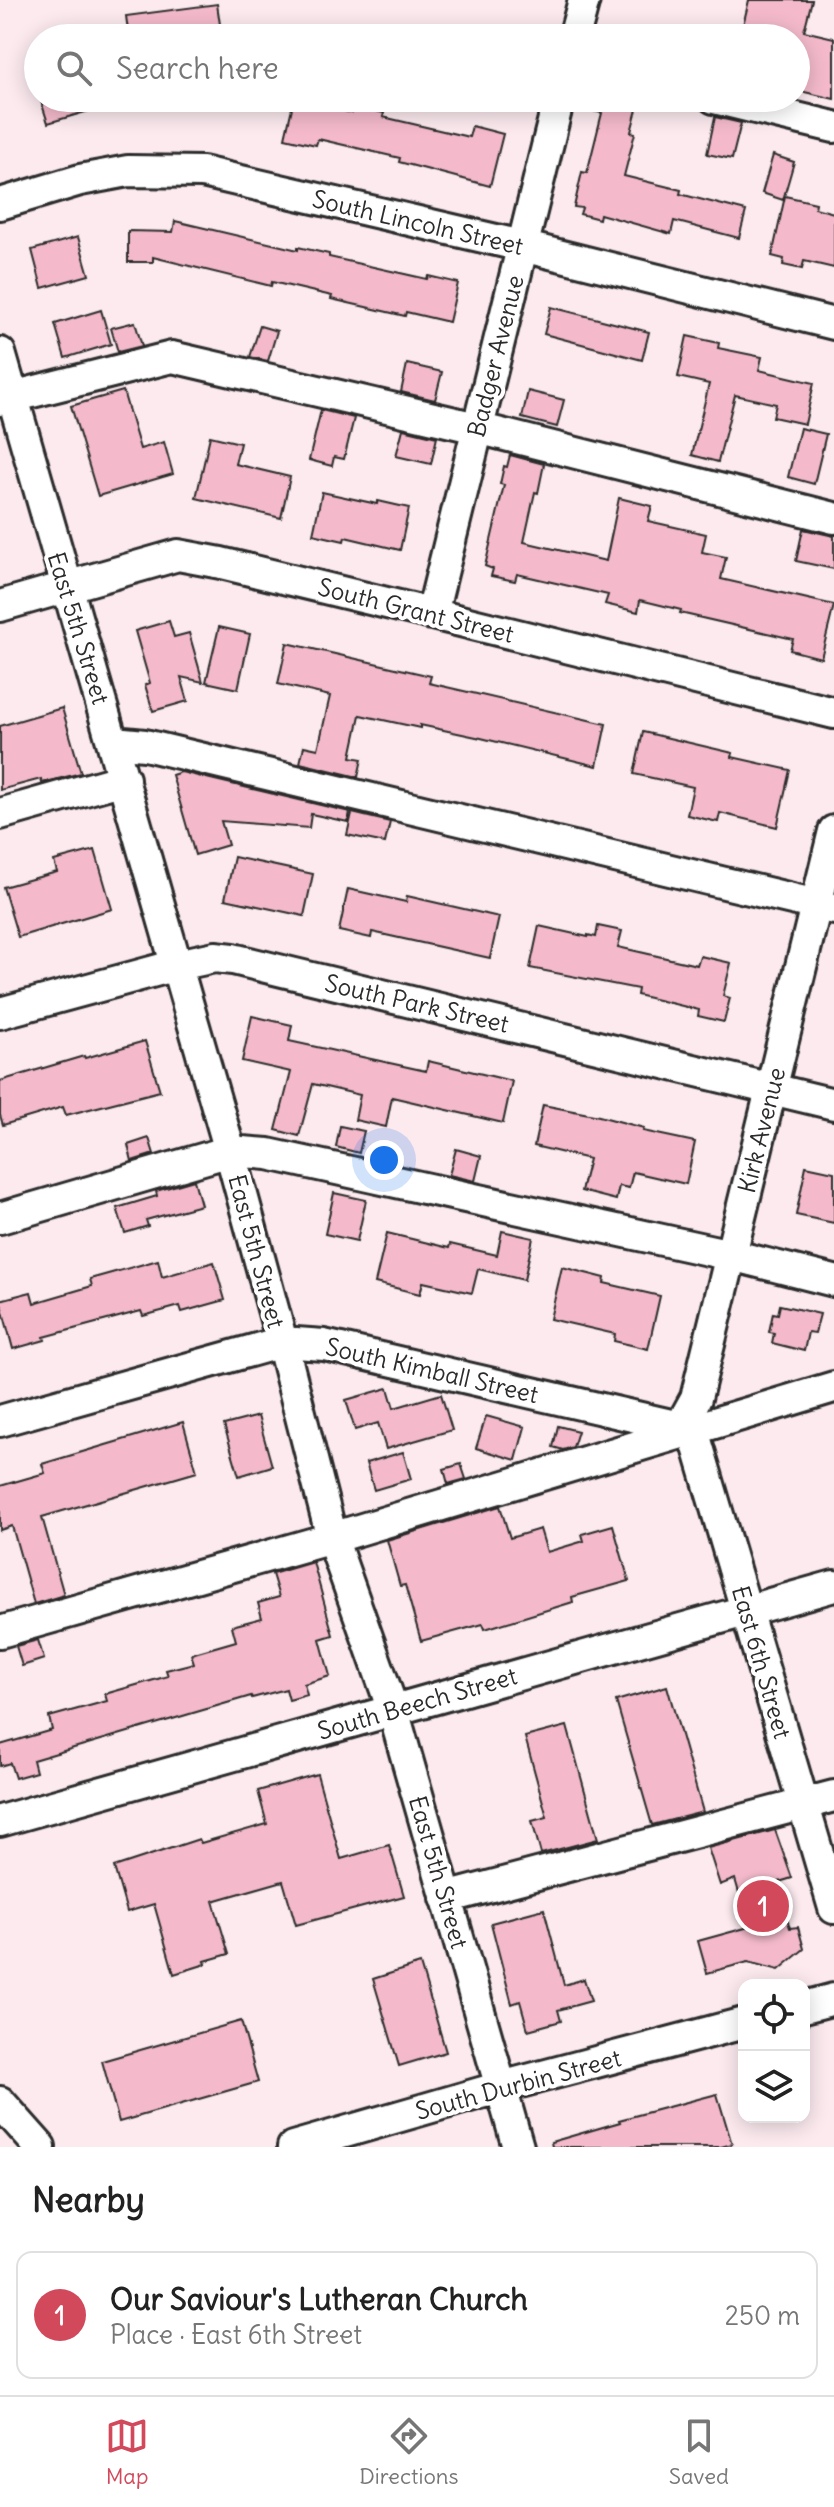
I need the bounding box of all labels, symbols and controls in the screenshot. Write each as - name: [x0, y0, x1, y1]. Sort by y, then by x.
- search box: [24, 24, 810, 112]
- icon: search: [52, 46, 96, 90]
- text: Search here: [116, 49, 279, 87]
- street label: South Lincoln Street: [310, 183, 526, 261]
- street label: Badger Avenue: [460, 272, 530, 440]
- street label: East 5th Street: [42, 548, 116, 708]
- street label: South Grant Street: [315, 571, 517, 649]
- street label: South Park Street: [322, 967, 512, 1039]
- street label: Kirk Avenue: [731, 1064, 791, 1196]
- your location: [364, 1140, 404, 1180]
- street label: East 5th Street: [222, 1171, 292, 1331]
- street label: South Kimball Street: [323, 1331, 541, 1409]
- street label: East 6th Street: [726, 1582, 798, 1742]
- street label: South Beech Street: [314, 1660, 520, 1746]
- street label: East 5th Street: [403, 1792, 475, 1952]
- pin: 1: [737, 1876, 789, 1936]
- map controls: [738, 1979, 810, 2123]
- button: locate: [738, 1979, 810, 2051]
- street label: South Durbin Street: [412, 2042, 624, 2126]
- button: layers: [738, 2051, 810, 2123]
- text: Nearby: [32, 2178, 145, 2221]
- text: Our Saviour's Lutheran Church: [110, 2280, 528, 2318]
- text: 1: [55, 2299, 65, 2332]
- text: 250 m: [725, 2299, 800, 2332]
- text: Place · East 6th Street: [110, 2318, 362, 2351]
- tab: Map: [105, 2414, 149, 2490]
- tab: Directions: [359, 2414, 459, 2490]
- tab: Saved: [669, 2414, 729, 2490]

